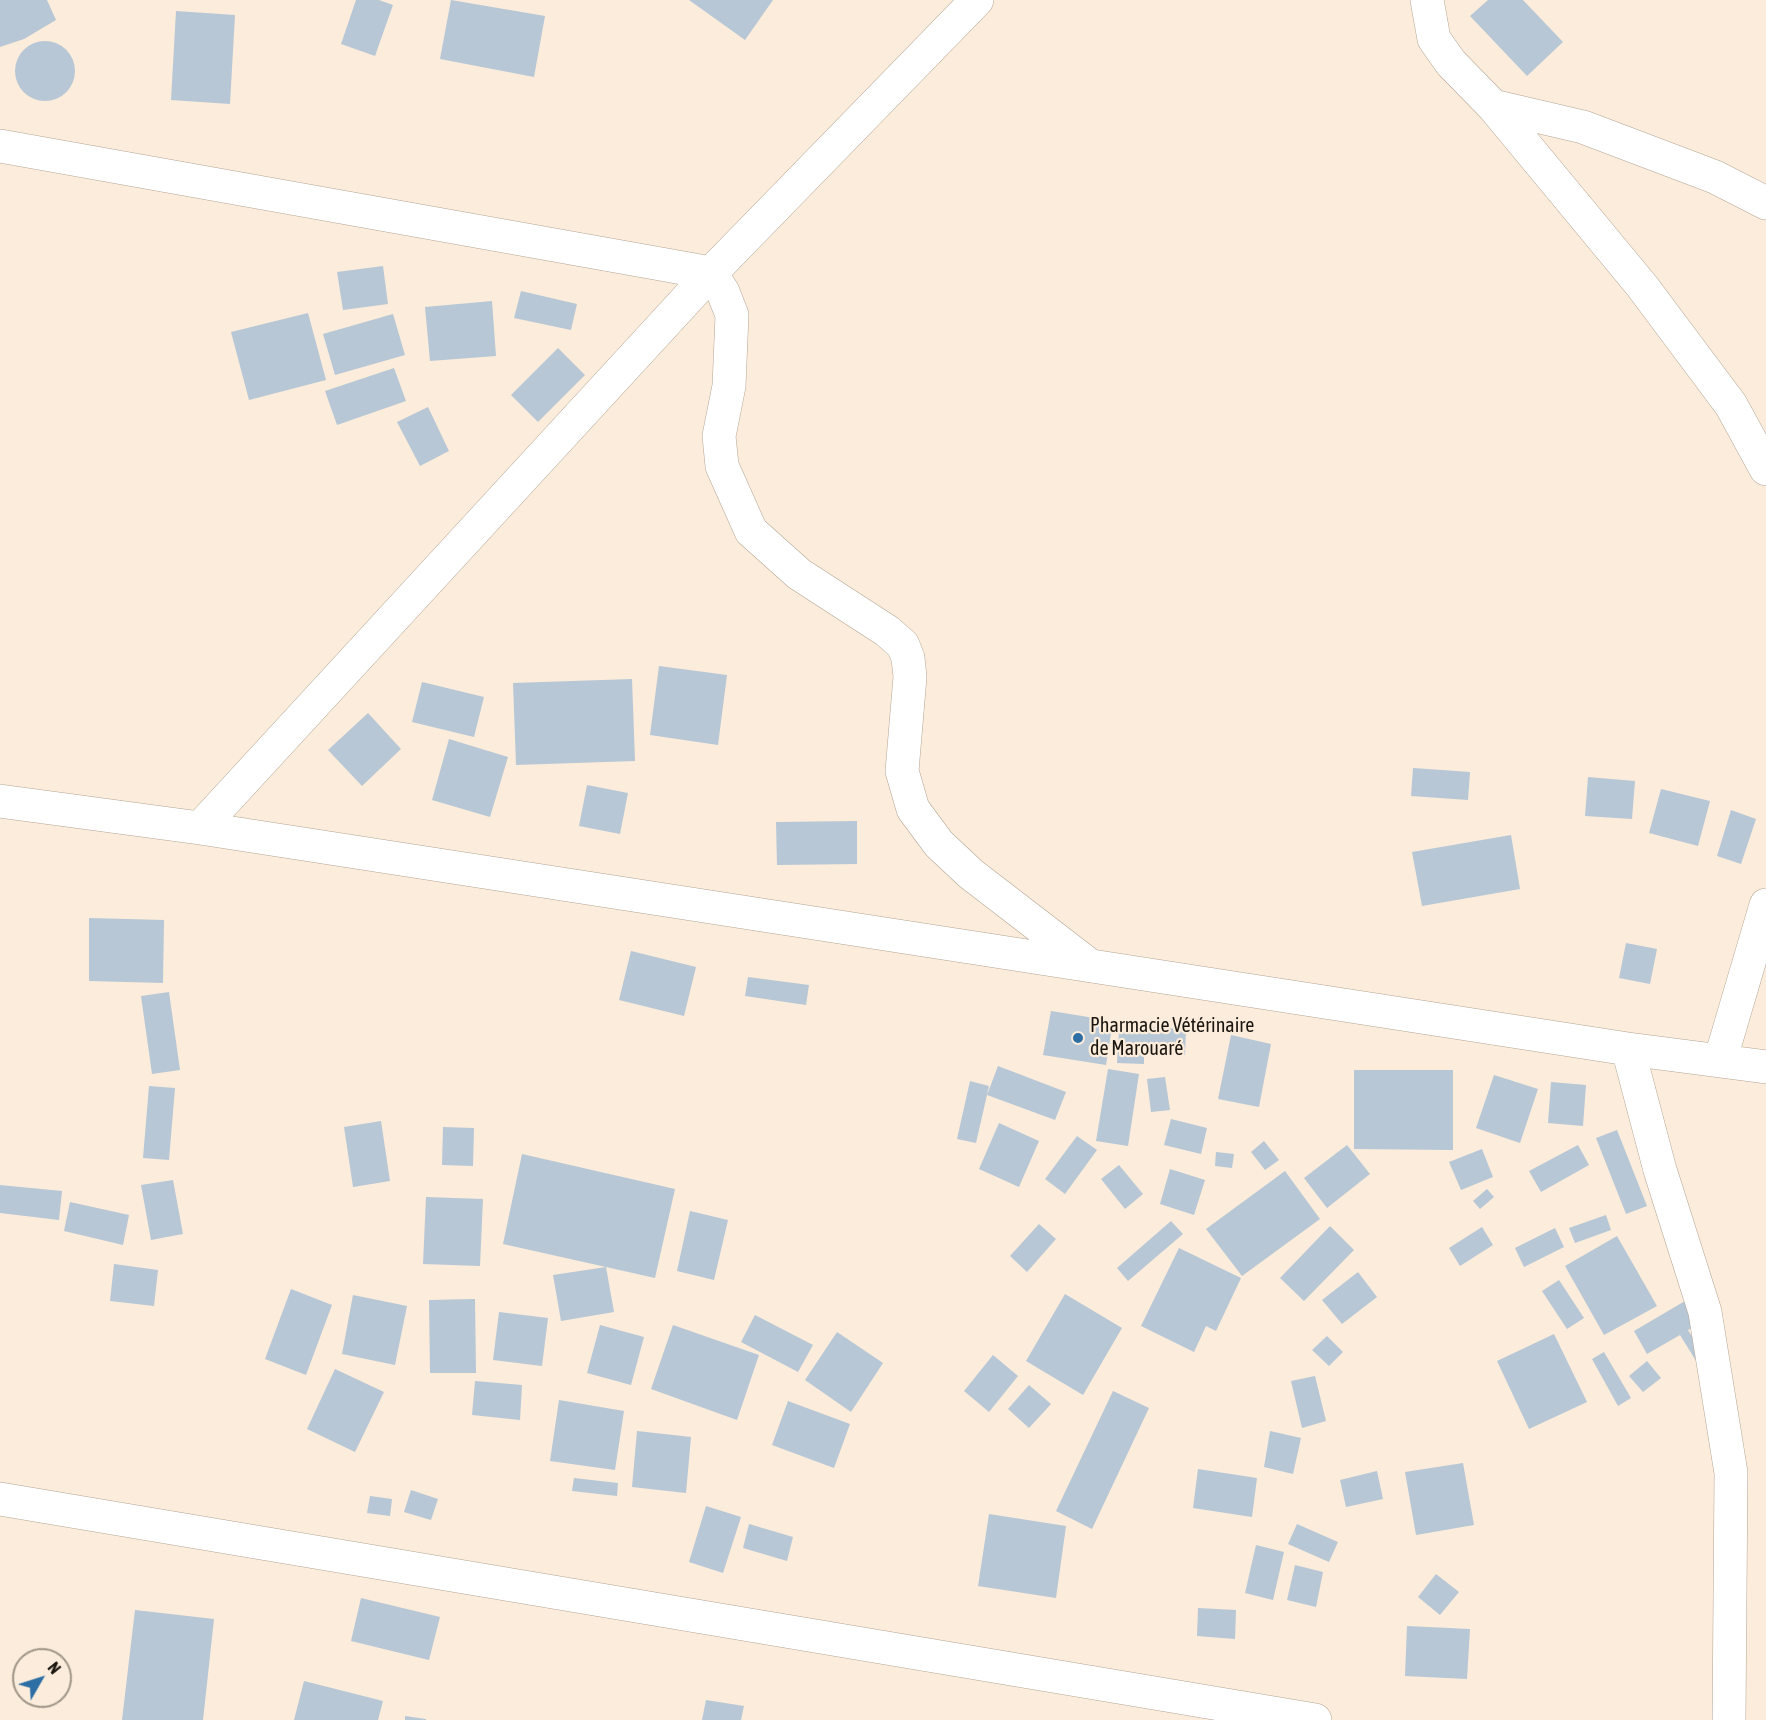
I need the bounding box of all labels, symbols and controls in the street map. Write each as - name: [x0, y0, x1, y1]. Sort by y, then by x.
- place label: Pharmacie Vétérinaire de Marouaré: [1090, 1014, 1254, 1061]
- marker: Pharmacie Vétérinaire de Marouaré: [1071, 1031, 1085, 1045]
- north arrow: [12, 1648, 72, 1708]
- text: N: [44, 1659, 64, 1677]

